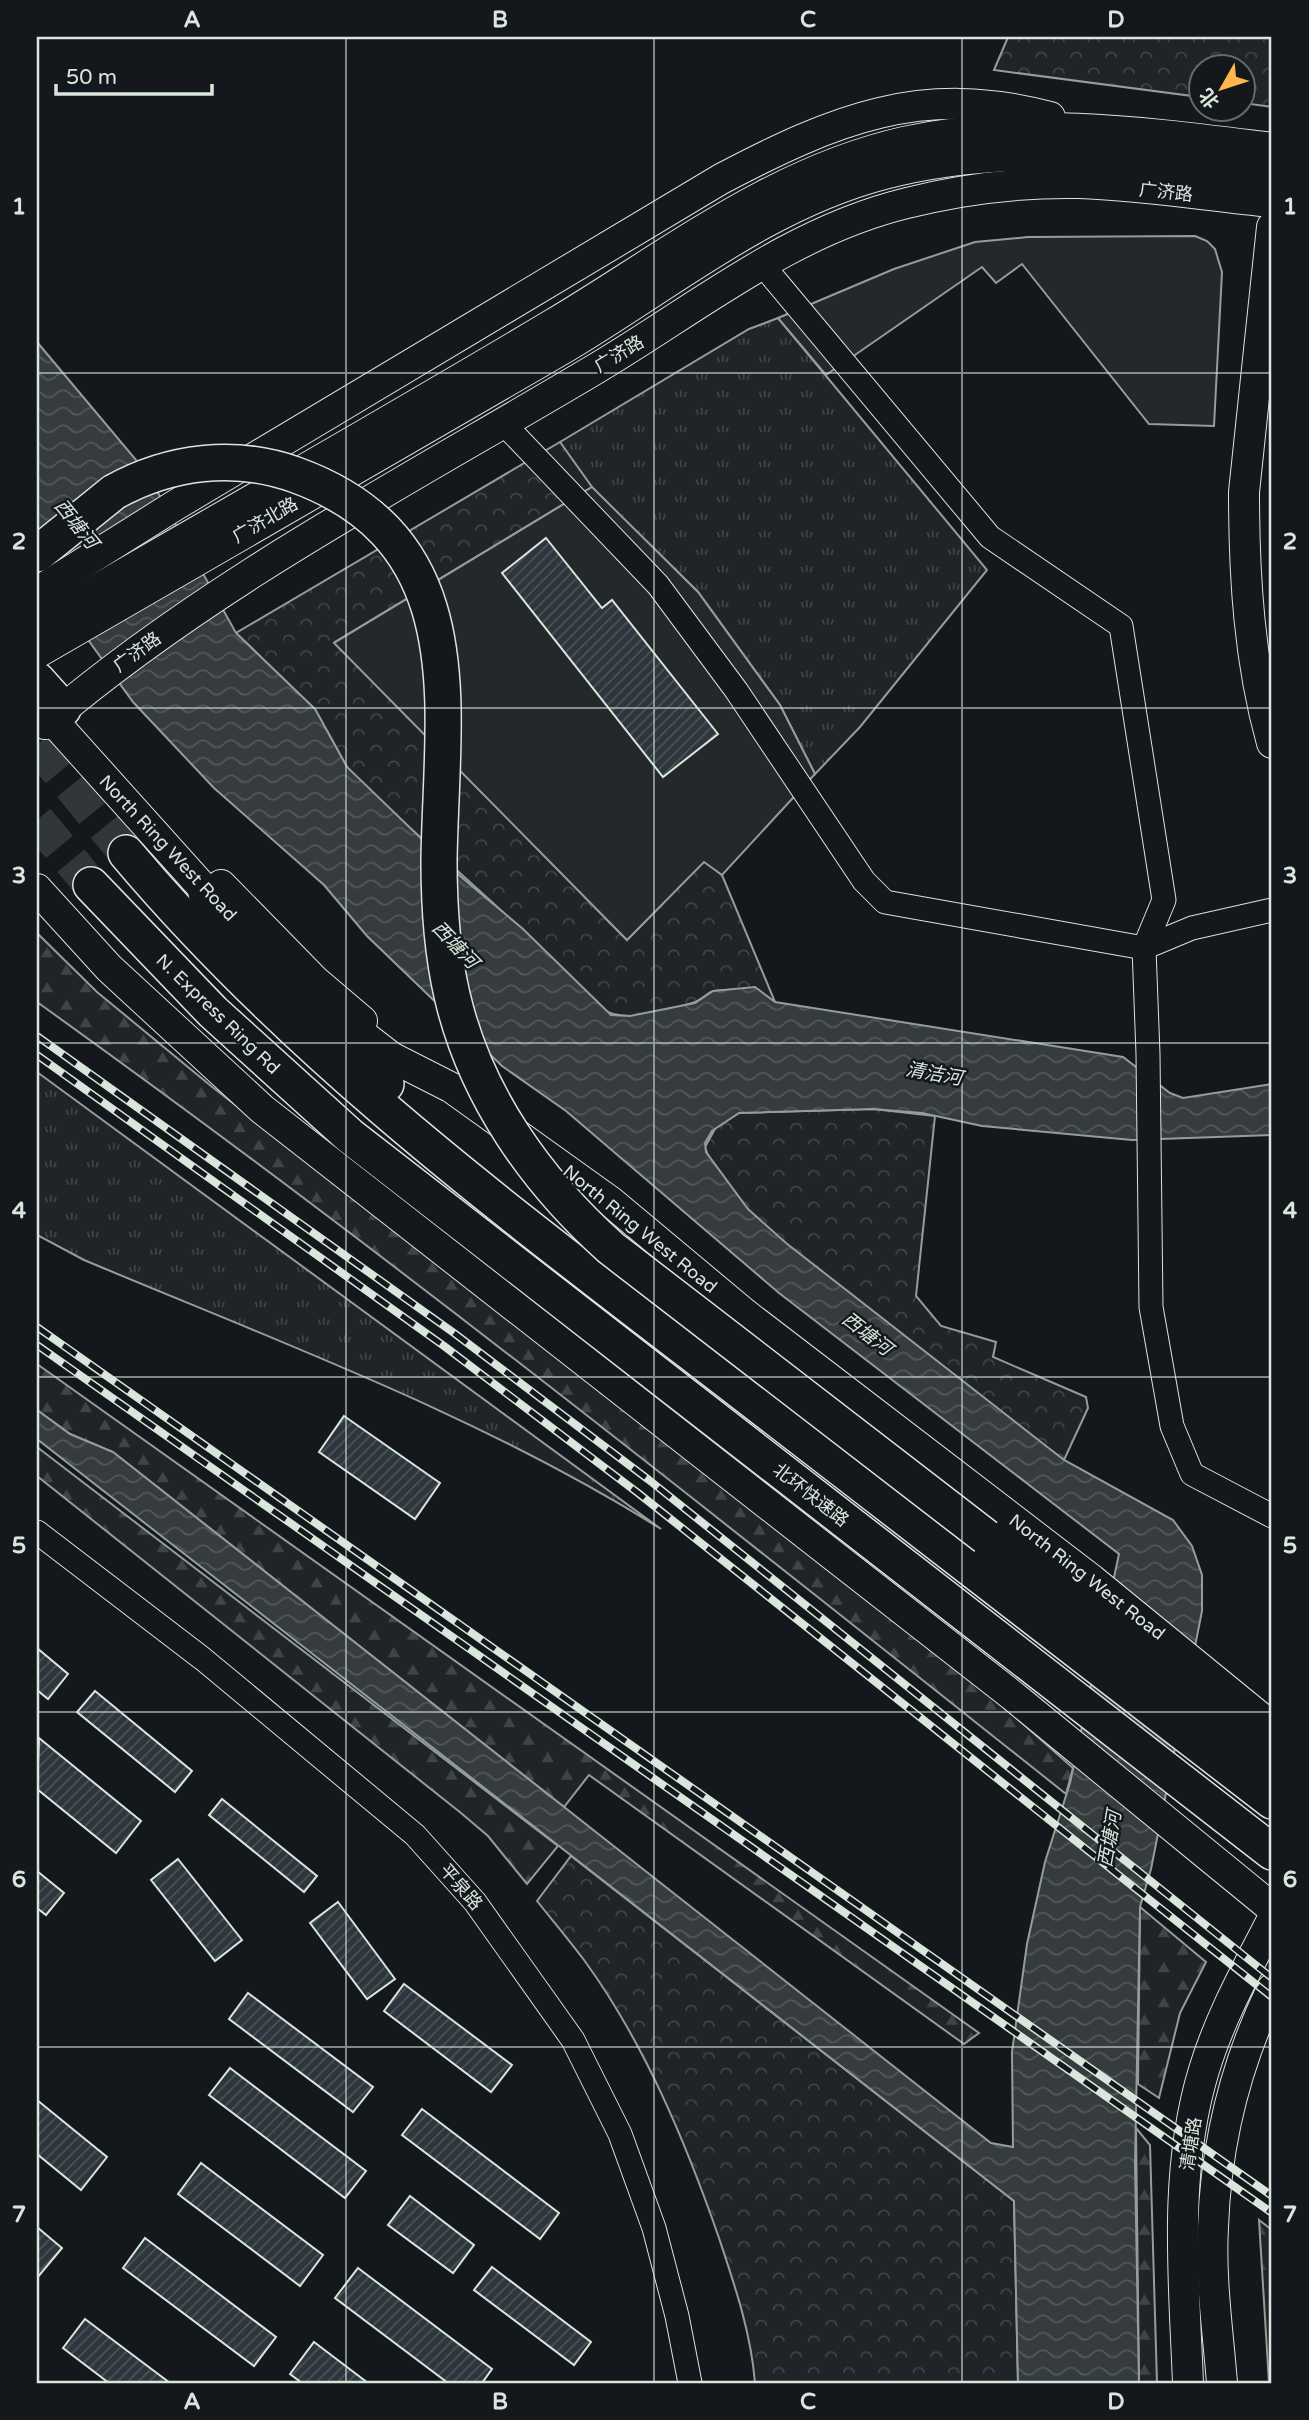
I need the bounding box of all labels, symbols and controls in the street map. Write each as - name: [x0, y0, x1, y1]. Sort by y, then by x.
- text: A: [183, 6, 201, 34]
- text: B: [492, 6, 508, 34]
- text: C: [800, 6, 816, 34]
- text: D: [1107, 6, 1125, 34]
- scale bar: [56, 52, 212, 96]
- north arrow: [1186, 52, 1256, 122]
- text: 50 m: [66, 65, 117, 90]
- text: 北: [1195, 84, 1224, 112]
- street label: 广济路: [1138, 178, 1194, 206]
- text: 1: [12, 193, 26, 221]
- text: 1: [1283, 193, 1297, 221]
- street label: 广济路: [590, 331, 648, 377]
- street label: 广济北路: [228, 492, 302, 548]
- water label: 西塘河: [50, 495, 105, 556]
- text: 2: [12, 528, 26, 556]
- text: 2: [1283, 528, 1297, 556]
- street label: 广济路: [109, 627, 165, 677]
- street label: North Ring West Road: [95, 770, 241, 926]
- text: 3: [12, 862, 26, 890]
- text: 3: [1283, 862, 1297, 890]
- water label: 西塘河: [427, 917, 485, 976]
- street label: N. Express Ring Rd: [152, 949, 284, 1079]
- water label: 清洁河: [904, 1058, 968, 1090]
- street label: North Ring West Road: [559, 1160, 721, 1298]
- text: 4: [12, 1197, 27, 1225]
- text: 4: [1283, 1197, 1298, 1225]
- water label: 西塘河: [838, 1308, 899, 1363]
- street label: 北环快速路: [769, 1459, 853, 1531]
- street label: North Ring West Road: [1005, 1509, 1169, 1645]
- text: 5: [12, 1532, 26, 1560]
- text: 5: [1283, 1532, 1297, 1560]
- water label: 西塘河: [1094, 1805, 1126, 1869]
- street label: 平泉路: [435, 1859, 487, 1915]
- text: 6: [12, 1866, 26, 1894]
- text: 6: [1283, 1866, 1297, 1894]
- street label: 清塘路: [1176, 2116, 1206, 2172]
- text: 7: [12, 2201, 26, 2229]
- text: 7: [1283, 2201, 1297, 2229]
- text: A: [183, 2388, 201, 2416]
- text: B: [492, 2388, 508, 2416]
- text: C: [800, 2388, 816, 2416]
- text: D: [1107, 2388, 1125, 2416]

